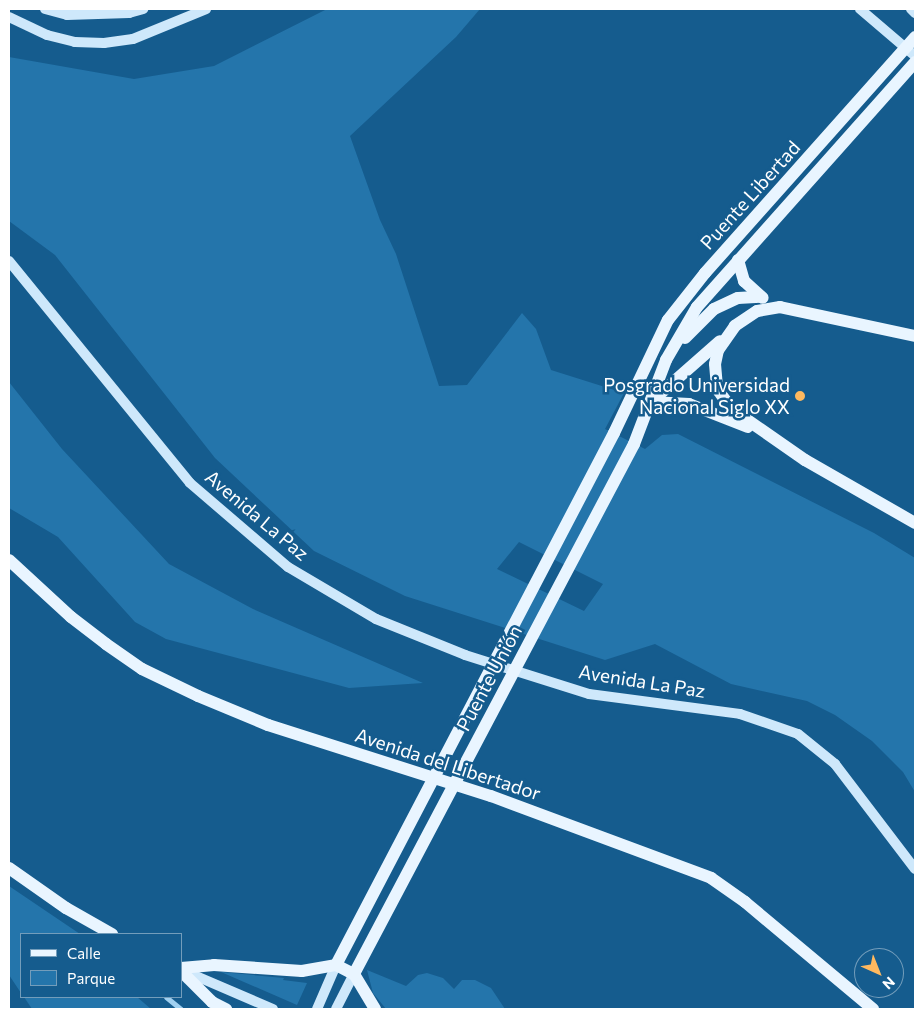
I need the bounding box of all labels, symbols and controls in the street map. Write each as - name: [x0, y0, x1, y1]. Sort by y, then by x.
- street label: Puente Libertad: [695, 136, 805, 254]
- place label: Posgrado Universidad Nacional Siglo XX: [603, 374, 790, 418]
- marker: Posgrado Universidad Nacional Siglo XX: [794, 390, 806, 402]
- street label: Avenida La Paz: [201, 465, 313, 565]
- street label: Puente Unión: [452, 621, 526, 735]
- street label: Avenida La Paz: [577, 660, 707, 702]
- street label: Avenida del Libertador: [352, 723, 544, 805]
- legend: [20, 933, 182, 998]
- text: Calle: [67, 944, 101, 962]
- north arrow: [854, 948, 904, 998]
- text: Parque: [67, 969, 115, 987]
- text: N: [879, 974, 899, 993]

